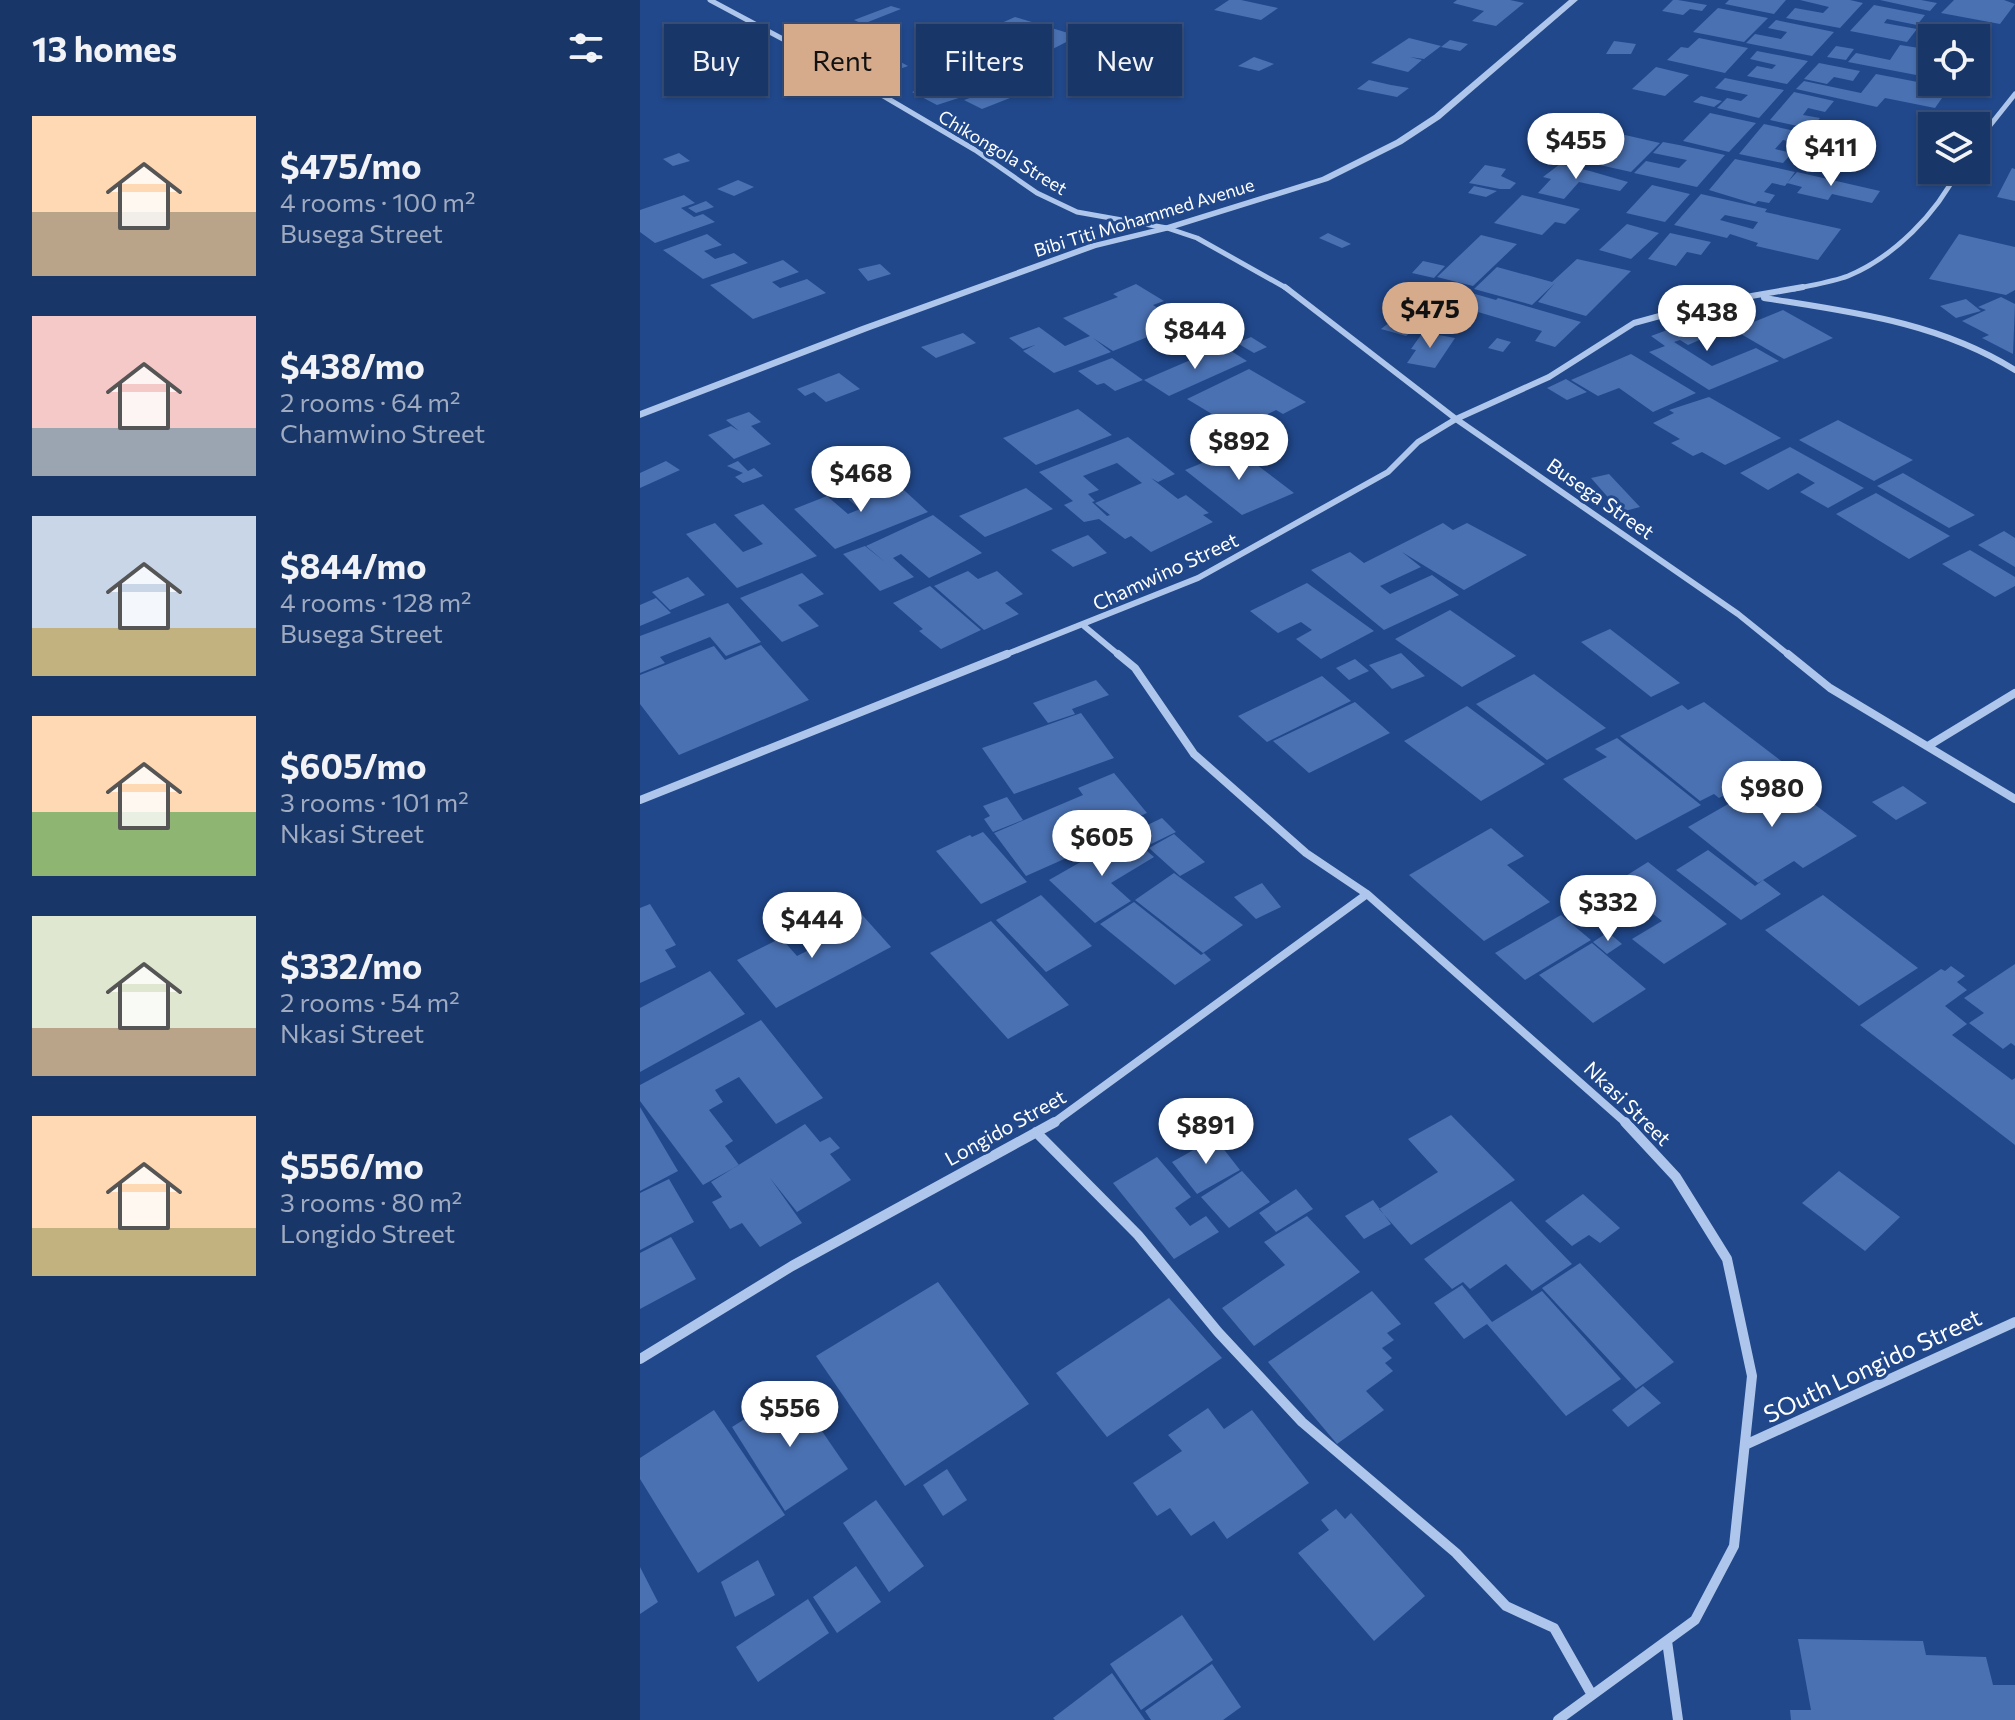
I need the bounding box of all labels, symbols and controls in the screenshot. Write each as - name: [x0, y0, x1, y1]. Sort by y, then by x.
- chip: Buy: [664, 24, 768, 96]
- chip: Rent: [784, 24, 900, 96]
- chip: Filters: [916, 24, 1052, 96]
- chip: New: [1068, 24, 1182, 96]
- map controls: [1918, 24, 1990, 184]
- button: locate: [1918, 24, 1990, 96]
- icon: filters: [564, 26, 608, 70]
- text: 13 homes: [32, 27, 177, 69]
- street label: Chikongola Street: [935, 105, 1071, 199]
- button: layers: [1918, 112, 1990, 184]
- pin: $455: [1529, 113, 1623, 181]
- pin: $411: [1784, 120, 1878, 188]
- text: $455: [1545, 123, 1607, 154]
- text: $411: [1804, 130, 1858, 161]
- text: $475/mo: [280, 144, 422, 186]
- icon: home: [96, 148, 192, 244]
- street label: Bibi Titi Mohammed Avenue: [1031, 173, 1257, 261]
- text: 4 rooms · 100 m²: [280, 186, 475, 217]
- text: Busega Street: [280, 217, 443, 248]
- pin: $475: [1383, 282, 1477, 350]
- pin: $438: [1660, 285, 1754, 353]
- text: $475: [1400, 292, 1460, 323]
- text: $438: [1676, 295, 1738, 326]
- pin: $844: [1148, 303, 1242, 371]
- text: $844: [1164, 313, 1226, 344]
- text: $438/mo: [280, 344, 425, 386]
- icon: home: [96, 348, 192, 444]
- text: 2 rooms · 64 m²: [280, 386, 461, 417]
- pin: $892: [1192, 414, 1286, 482]
- text: Chamwino Street: [280, 417, 485, 448]
- text: $892: [1208, 424, 1270, 455]
- pin: $468: [814, 446, 908, 514]
- street label: Busega Street: [1543, 452, 1659, 544]
- text: $468: [829, 456, 893, 487]
- street label: Chamwino Street: [1088, 527, 1242, 615]
- text: $844/mo: [280, 544, 427, 586]
- icon: home: [96, 548, 192, 644]
- text: 4 rooms · 128 m²: [280, 586, 472, 617]
- text: Busega Street: [280, 617, 443, 648]
- text: $605/mo: [280, 744, 427, 786]
- icon: home: [96, 748, 192, 844]
- pin: $980: [1725, 761, 1819, 829]
- text: $980: [1740, 771, 1804, 802]
- text: 3 rooms · 101 m²: [280, 786, 469, 817]
- pin: $605: [1055, 810, 1149, 878]
- text: Nkasi Street: [280, 817, 424, 848]
- text: $605: [1070, 820, 1134, 851]
- pin: $332: [1561, 875, 1655, 943]
- text: $332: [1578, 885, 1638, 916]
- pin: $444: [765, 892, 859, 960]
- text: $444: [781, 902, 843, 933]
- text: $332/mo: [280, 944, 422, 986]
- icon: home: [96, 948, 192, 1044]
- text: 2 rooms · 54 m²: [280, 986, 460, 1017]
- text: Nkasi Street: [280, 1017, 424, 1048]
- street label: Nkasi Street: [1580, 1056, 1676, 1150]
- street label: Longido Street: [940, 1084, 1070, 1170]
- pin: $891: [1159, 1098, 1253, 1166]
- text: $891: [1177, 1108, 1235, 1139]
- text: $556/mo: [280, 1144, 424, 1186]
- icon: home: [96, 1148, 192, 1244]
- text: 3 rooms · 80 m²: [280, 1186, 462, 1217]
- text: Longido Street: [280, 1217, 455, 1248]
- street label: SOuth Longido Street: [1759, 1302, 1986, 1428]
- pin: $556: [743, 1381, 837, 1449]
- text: $556: [759, 1391, 821, 1422]

